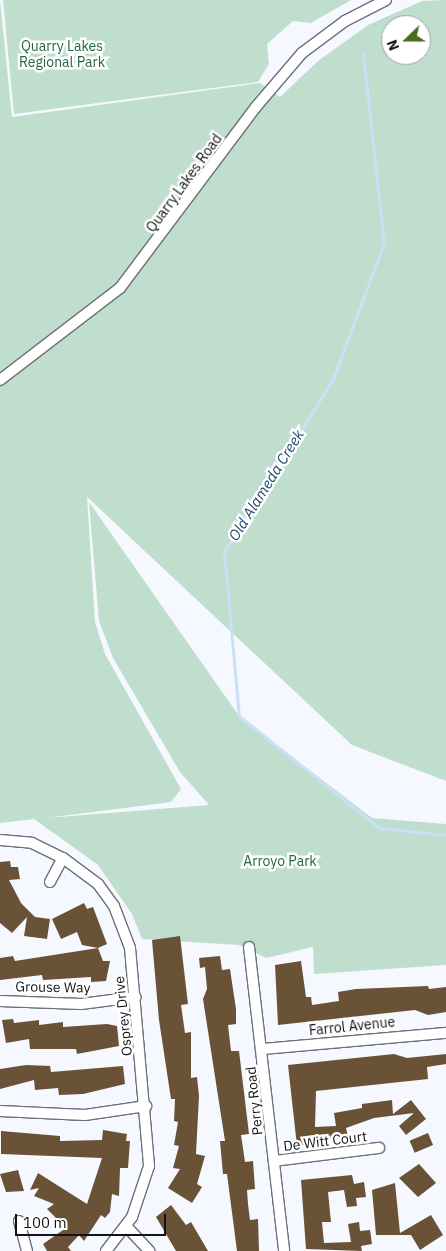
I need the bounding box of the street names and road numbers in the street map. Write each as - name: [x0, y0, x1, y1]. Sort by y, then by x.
- street label: Quarry Lakes Road: [143, 130, 225, 236]
- street label: Osprey Drive: [110, 975, 136, 1057]
- street label: Grouse Way: [15, 978, 91, 996]
- street label: Farrol Avenue: [308, 1013, 396, 1039]
- street label: Perry Road: [242, 1066, 266, 1136]
- street label: De Witt Court: [282, 1128, 368, 1154]

